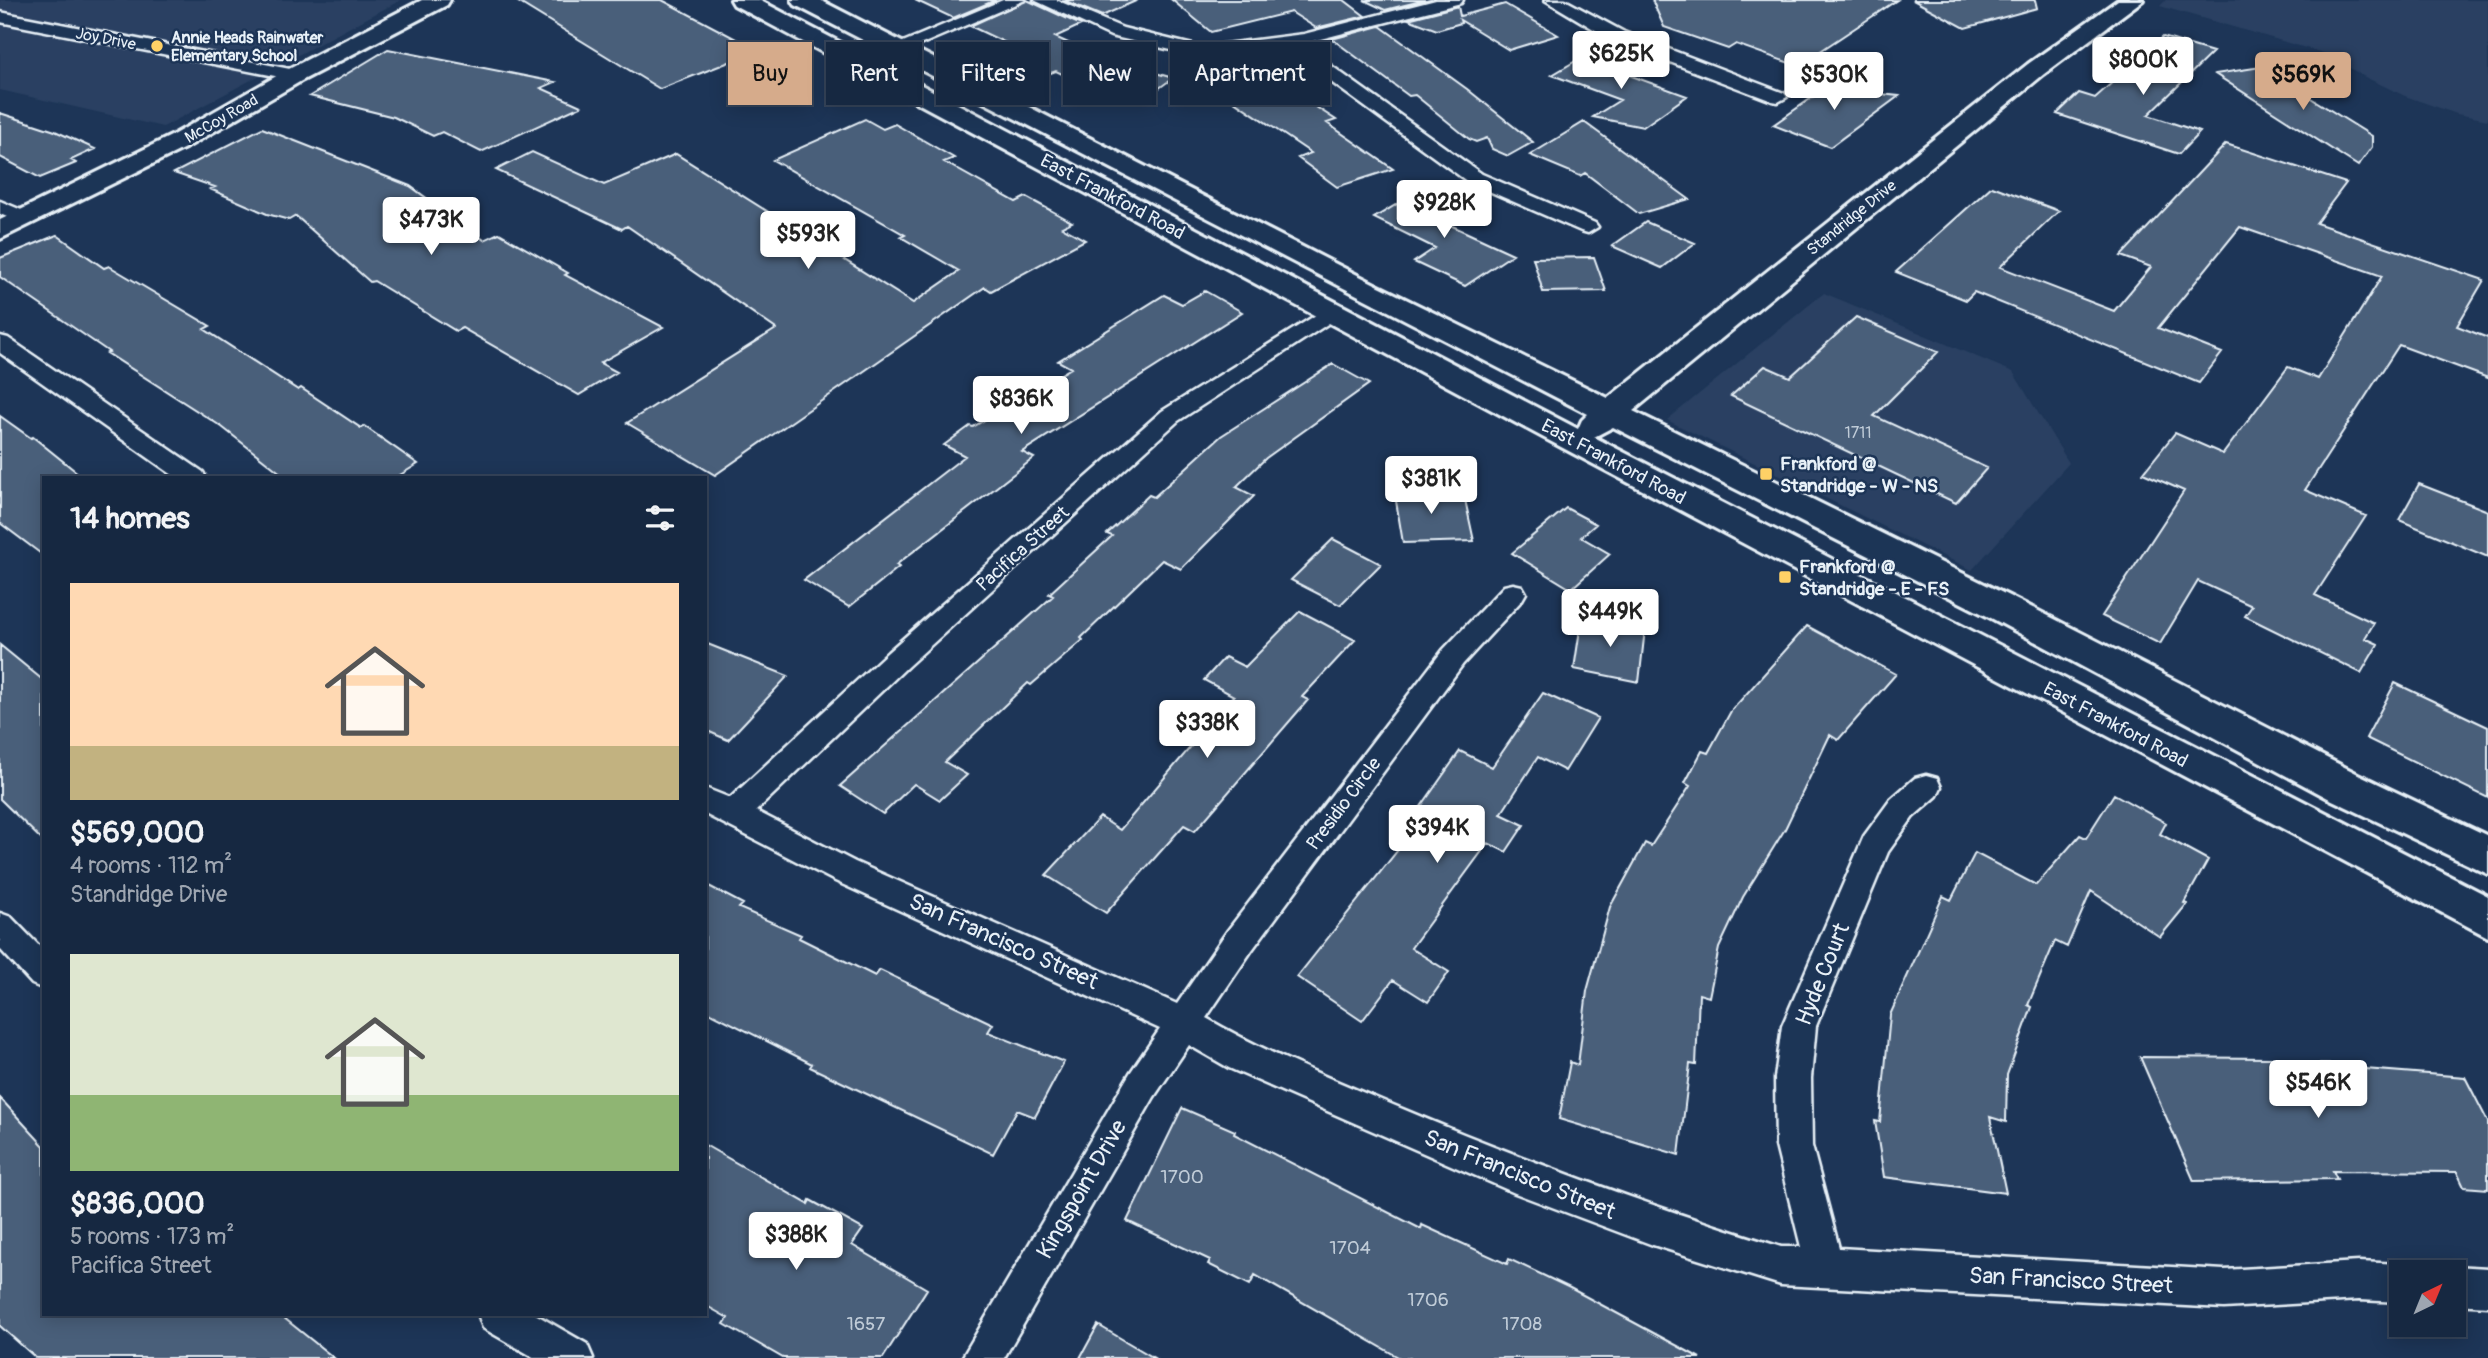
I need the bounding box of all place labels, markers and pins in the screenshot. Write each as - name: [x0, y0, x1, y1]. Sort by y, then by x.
- place label: Annie Heads Rainwater Elementary School: [171, 28, 324, 66]
- pin: $625K: [1572, 32, 1670, 91]
- marker: Annie Heads Rainwater Elementary School: [149, 38, 165, 54]
- pin: $800K: [2094, 38, 2192, 97]
- pin: $530K: [1785, 52, 1883, 112]
- pin: $569K: [2254, 52, 2352, 112]
- pin: $928K: [1395, 180, 1493, 240]
- pin: $473K: [382, 198, 480, 257]
- pin: $593K: [759, 212, 857, 271]
- pin: $836K: [972, 376, 1070, 436]
- place label: Frankford @ Standridge - W - NS: [1780, 452, 1938, 498]
- pin: $381K: [1382, 456, 1480, 516]
- marker: Frankford @ Standridge - W - NS: [1758, 466, 1774, 482]
- place label: Frankford @ Standridge - E - FS: [1799, 555, 1949, 601]
- marker: Frankford @ Standridge - E - FS: [1777, 569, 1793, 585]
- pin: $449K: [1561, 590, 1659, 649]
- pin: $338K: [1158, 700, 1256, 760]
- pin: $394K: [1388, 806, 1486, 865]
- pin: $546K: [2269, 1060, 2367, 1120]
- pin: $388K: [747, 1212, 845, 1272]

